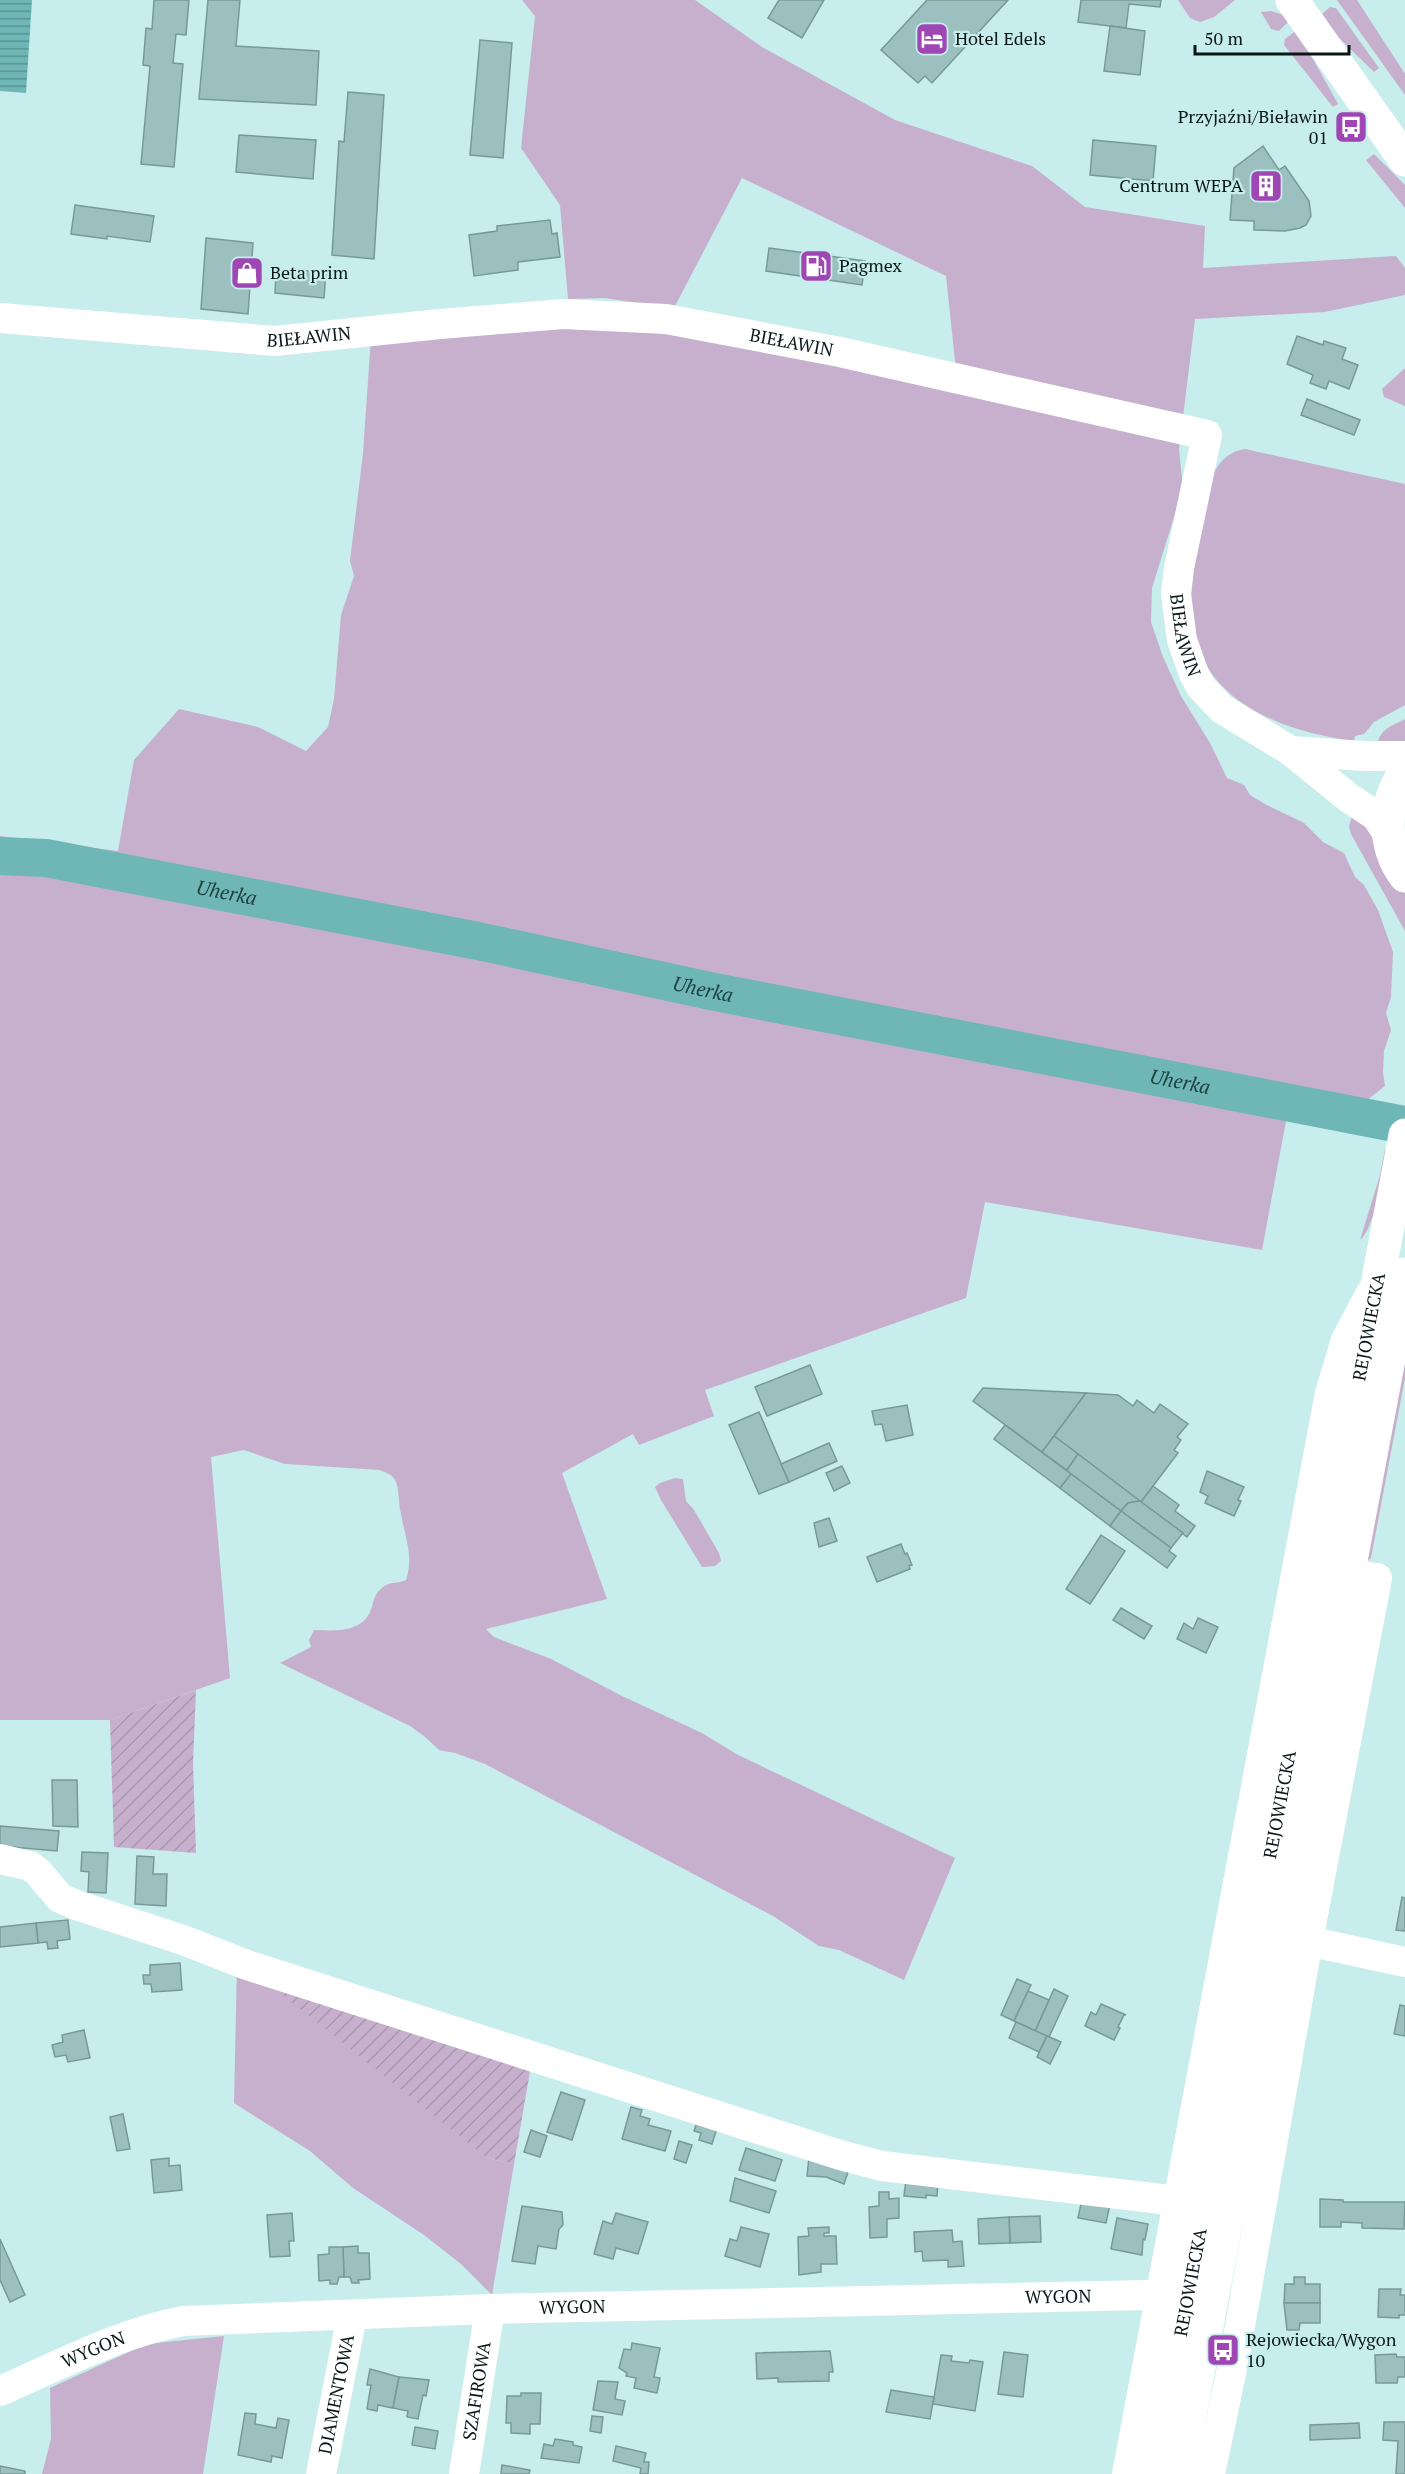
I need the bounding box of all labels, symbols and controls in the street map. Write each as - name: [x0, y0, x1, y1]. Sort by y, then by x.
- scale bar: [1195, 18, 1350, 56]
- hotel icon: Hotel Edels: [914, 21, 950, 57]
- place label: Hotel Edels: [955, 26, 1046, 50]
- text: 50 m: [1204, 26, 1244, 50]
- place label: Przyjaźni/Bieławin 01: [1178, 104, 1328, 149]
- bus stop icon: Przyjaźni/Bieławin 01: [1333, 109, 1369, 145]
- building icon: Centrum WEPA: [1248, 168, 1284, 204]
- place label: Centrum WEPA: [1119, 173, 1244, 197]
- fuel station icon: Pagmex: [798, 248, 834, 284]
- place label: Pagmex: [839, 253, 903, 277]
- shop icon: Beta prim: [229, 255, 265, 291]
- place label: Beta prim: [270, 260, 349, 284]
- street label: BIEŁAWIN: [266, 320, 352, 352]
- street label: BIEŁAWIN: [748, 322, 835, 361]
- street label: BIEŁAWIN: [1165, 592, 1207, 680]
- water label: Uherka: [194, 873, 259, 911]
- water label: Uherka: [670, 969, 735, 1008]
- water label: Uherka: [1148, 1062, 1213, 1100]
- street label: REJOWIECKA: [1346, 1270, 1390, 1383]
- street label: REJOWIECKA: [1257, 1748, 1301, 1860]
- street label: REJOWIECKA: [1168, 2225, 1212, 2338]
- street label: WYGON: [1025, 2283, 1092, 2309]
- street label: WYGON: [539, 2294, 606, 2319]
- street label: WYGON: [57, 2325, 128, 2373]
- place label: Rejowiecka/Wygon 10: [1246, 2327, 1397, 2372]
- street label: DIAMENTOWA: [312, 2332, 359, 2456]
- bus stop icon: Rejowiecka/Wygon 10: [1205, 2332, 1241, 2368]
- street label: SZAFIROWA: [456, 2339, 496, 2442]

